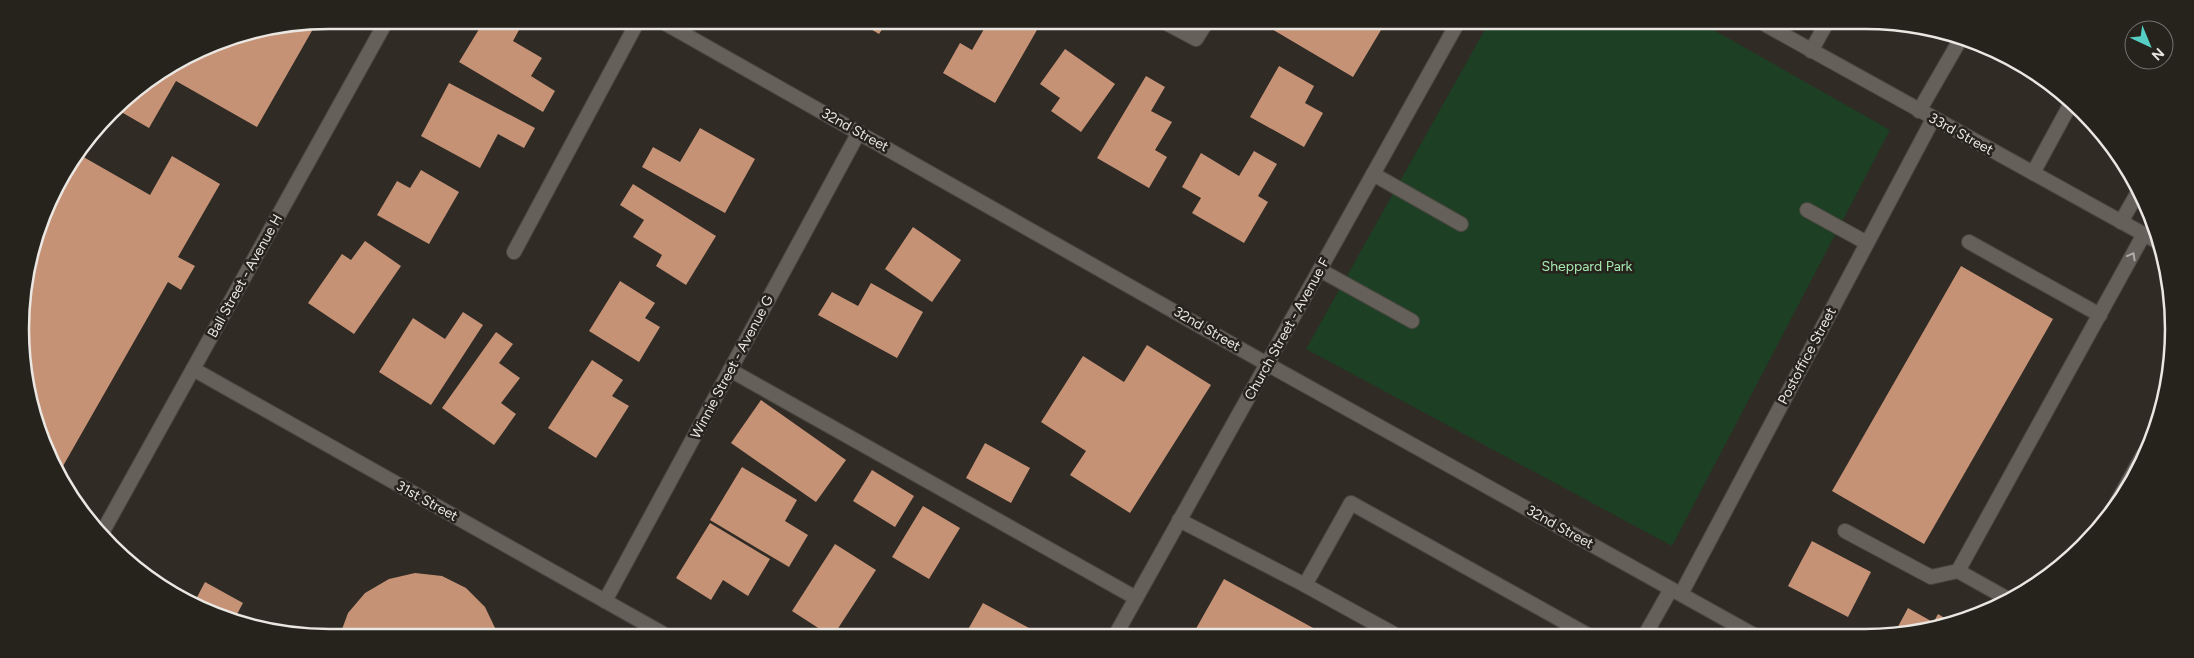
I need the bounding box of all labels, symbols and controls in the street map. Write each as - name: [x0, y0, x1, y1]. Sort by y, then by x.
- north arrow: [2124, 20, 2174, 70]
- text: N: [2148, 44, 2167, 64]
- street label: 32nd Street: [818, 105, 892, 155]
- street label: 33rd Street: [1926, 109, 1996, 159]
- street label: Ball Street - Avenue H: [204, 211, 286, 341]
- one-way arrow: [2126, 253, 2136, 262]
- street label: Church Street - Avenue F: [1241, 255, 1333, 403]
- park label: Sheppard Park: [1542, 258, 1633, 275]
- street label: Winnie Street - Avenue G: [687, 292, 777, 442]
- street label: 32nd Street: [1171, 303, 1243, 355]
- street label: Postoffice Street: [1774, 305, 1840, 407]
- street label: 31st Street: [393, 477, 461, 525]
- street label: 32nd Street: [1523, 502, 1597, 552]

